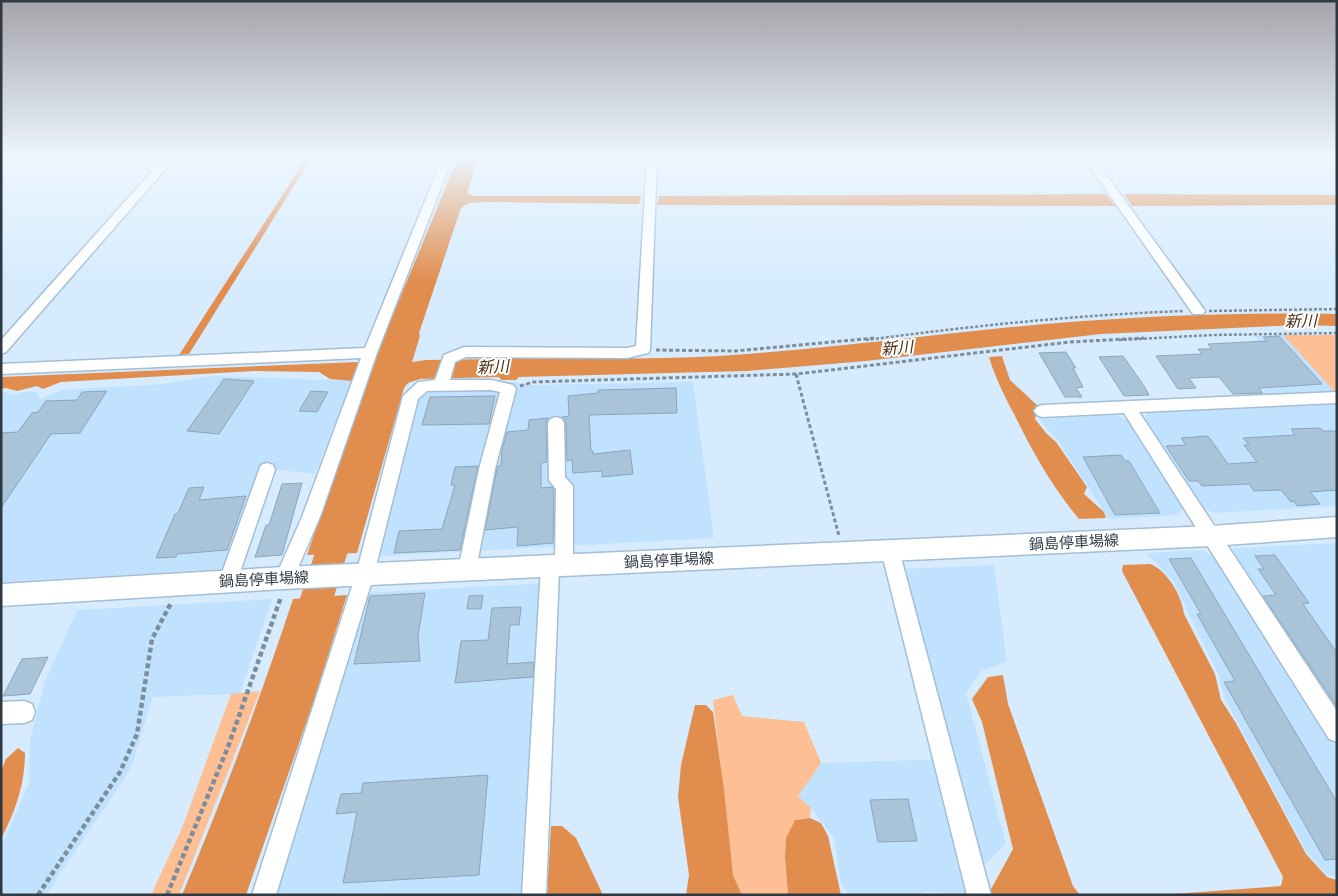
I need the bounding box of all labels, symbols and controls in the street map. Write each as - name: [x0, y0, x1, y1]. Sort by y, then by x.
- water label: 新川: [1285, 309, 1319, 333]
- water label: 新川: [880, 335, 916, 361]
- water label: 新川: [476, 355, 512, 379]
- street label: 鍋島停車場線: [1029, 529, 1119, 555]
- street label: 鍋島停車場線: [624, 547, 714, 573]
- street label: 鍋島停車場線: [219, 566, 309, 592]

